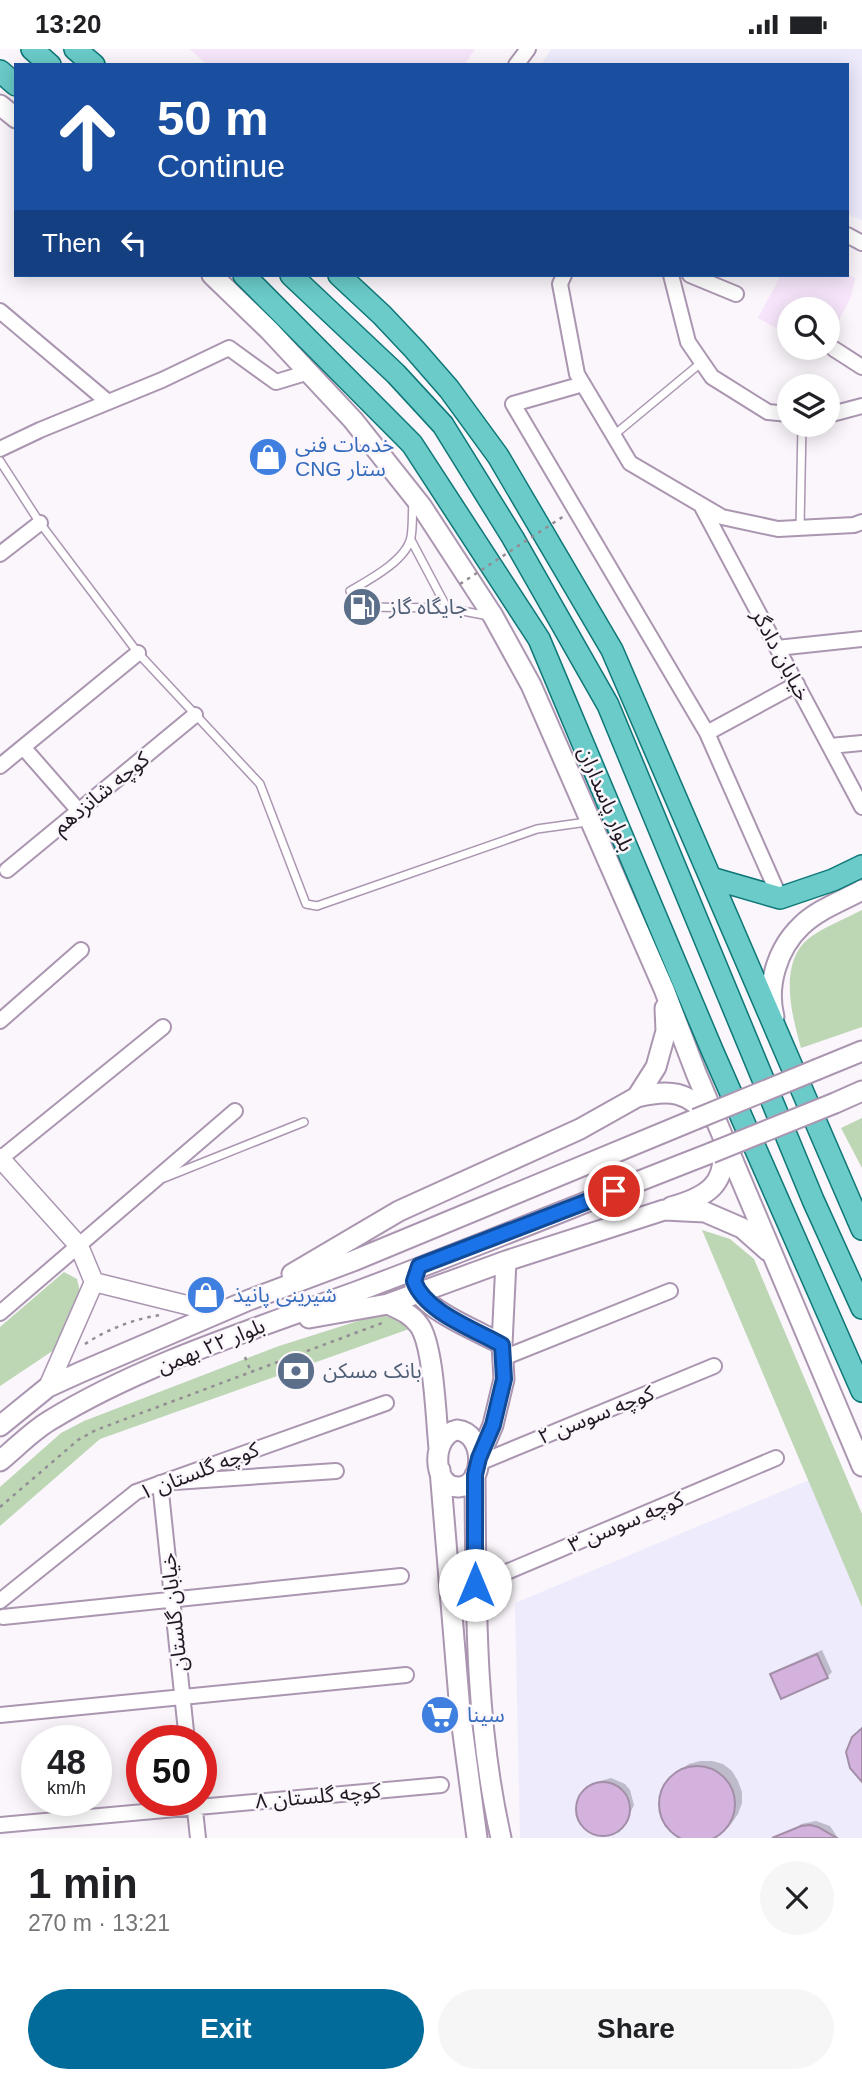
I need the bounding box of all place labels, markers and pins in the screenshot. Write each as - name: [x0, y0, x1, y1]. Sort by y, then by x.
- place label: خدمات فنی‌ CNG ستار: [295, 433, 394, 481]
- shop icon: خدمات فنی‌ CNG ستار: [247, 436, 289, 478]
- fuel station icon: جایگاه گاز: [341, 586, 383, 628]
- place label: جایگاه گاز: [388, 595, 467, 619]
- pin: [584, 1161, 644, 1221]
- shop icon: شیرینی پانیذ: [185, 1274, 227, 1316]
- place label: شیرینی پانیذ: [233, 1283, 337, 1308]
- bank icon: بانک مسکن: [275, 1350, 317, 1392]
- place label: بانک مسکن: [323, 1359, 422, 1383]
- supermarket icon: سینا: [419, 1694, 461, 1736]
- place label: سینا: [467, 1703, 505, 1726]

